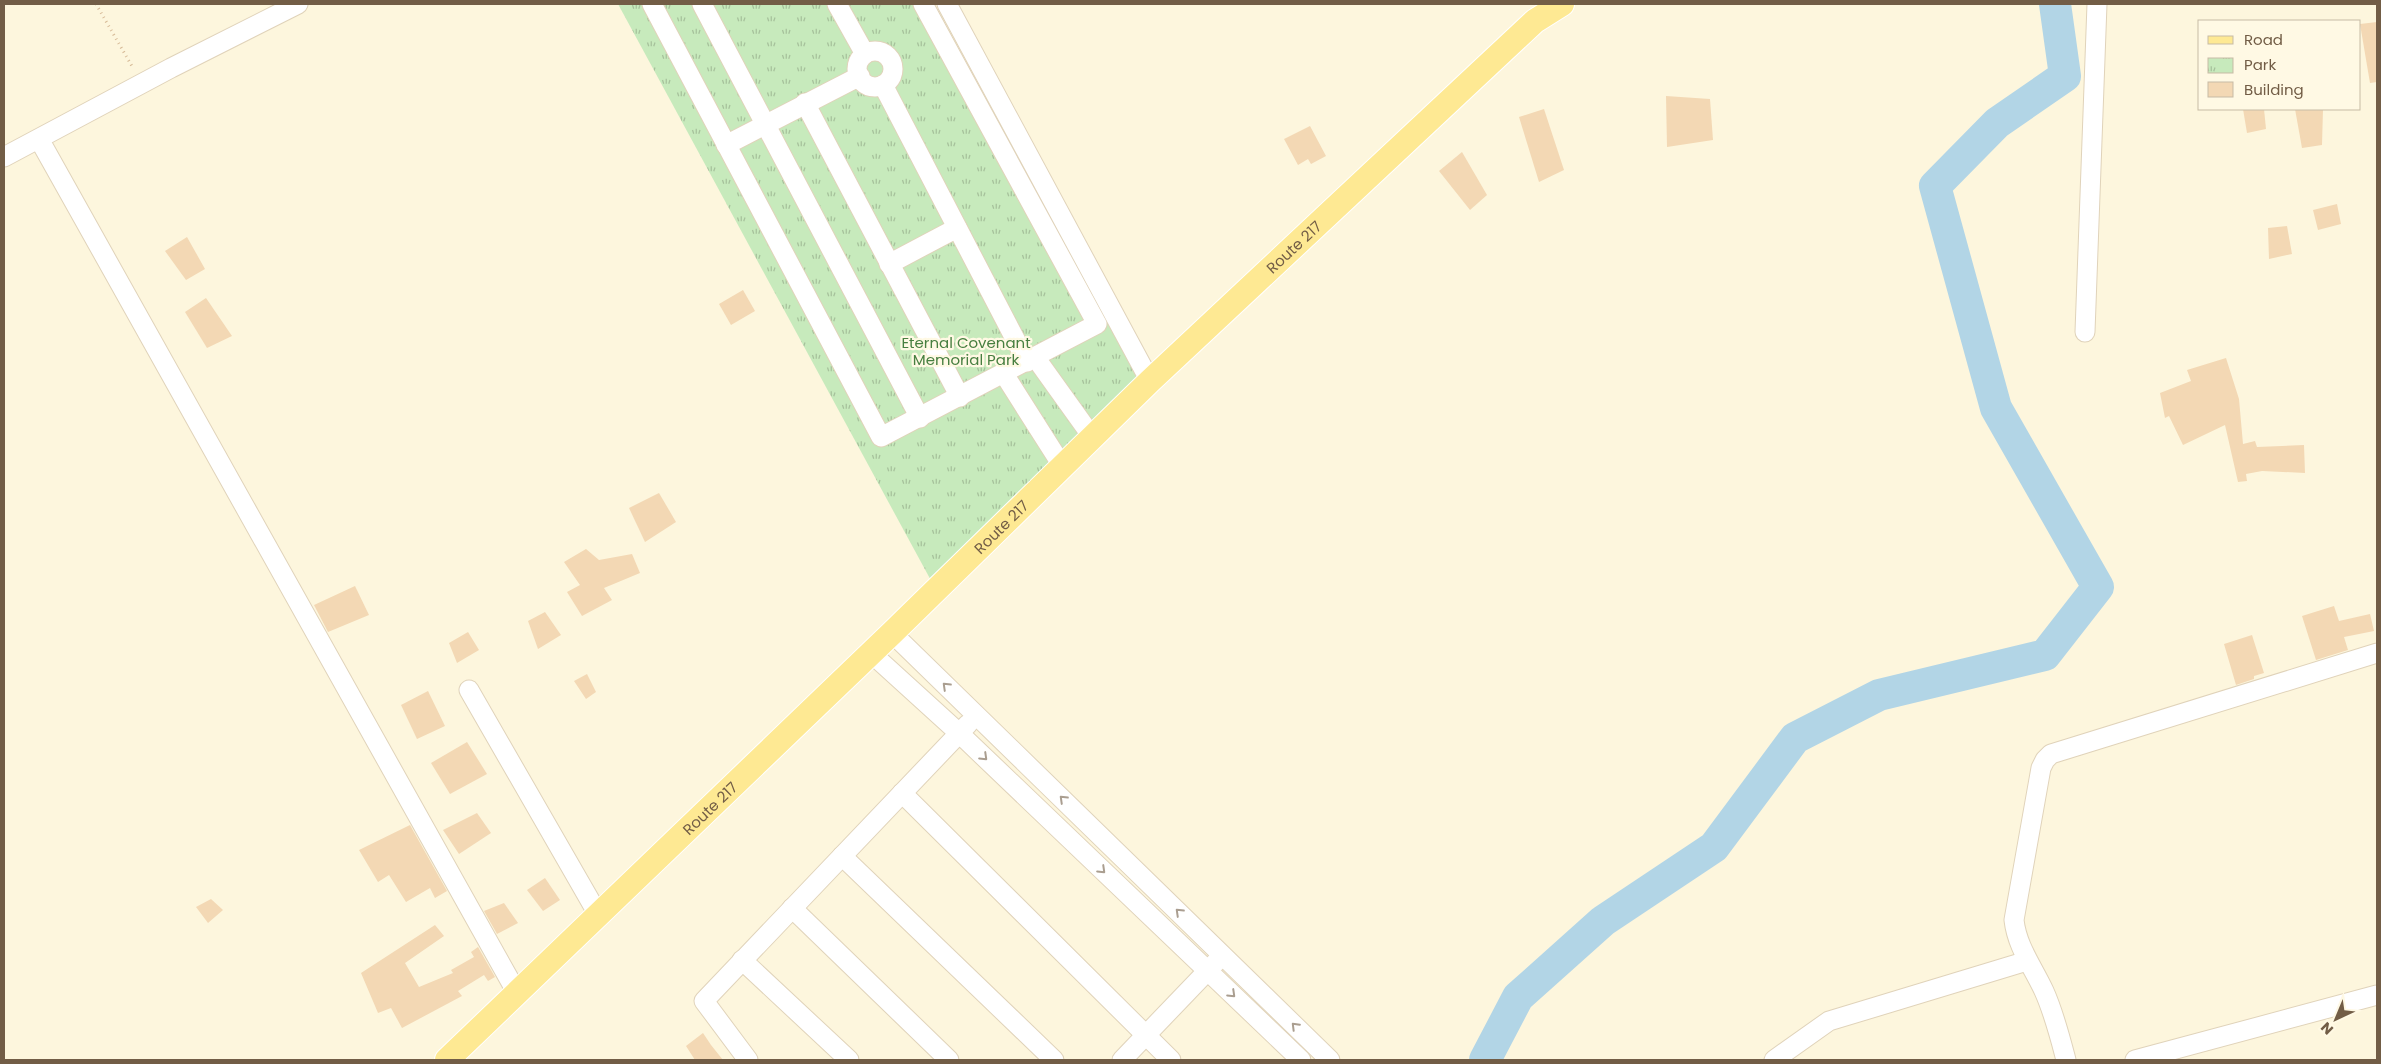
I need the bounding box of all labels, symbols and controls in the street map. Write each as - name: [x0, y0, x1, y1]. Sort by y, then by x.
- legend: [2198, 20, 2361, 110]
- text: Road: [2244, 29, 2283, 50]
- text: Park: [2244, 54, 2276, 75]
- text: Building: [2244, 79, 2304, 100]
- street label: Route 217: [1261, 216, 1326, 278]
- park label: Eternal Covenant Memorial Park: [901, 332, 1031, 370]
- street label: Route 217: [969, 495, 1033, 558]
- one-way arrow: [943, 682, 952, 691]
- one-way arrow: [979, 751, 988, 760]
- street label: Route 217: [678, 777, 742, 839]
- one-way arrow: [1060, 796, 1069, 805]
- one-way arrow: [1096, 864, 1105, 873]
- one-way arrow: [1176, 909, 1185, 918]
- one-way arrow: [1226, 988, 1235, 997]
- north arrow: [2311, 994, 2361, 1044]
- text: N: [2316, 1018, 2338, 1039]
- one-way arrow: [1292, 1023, 1301, 1032]

